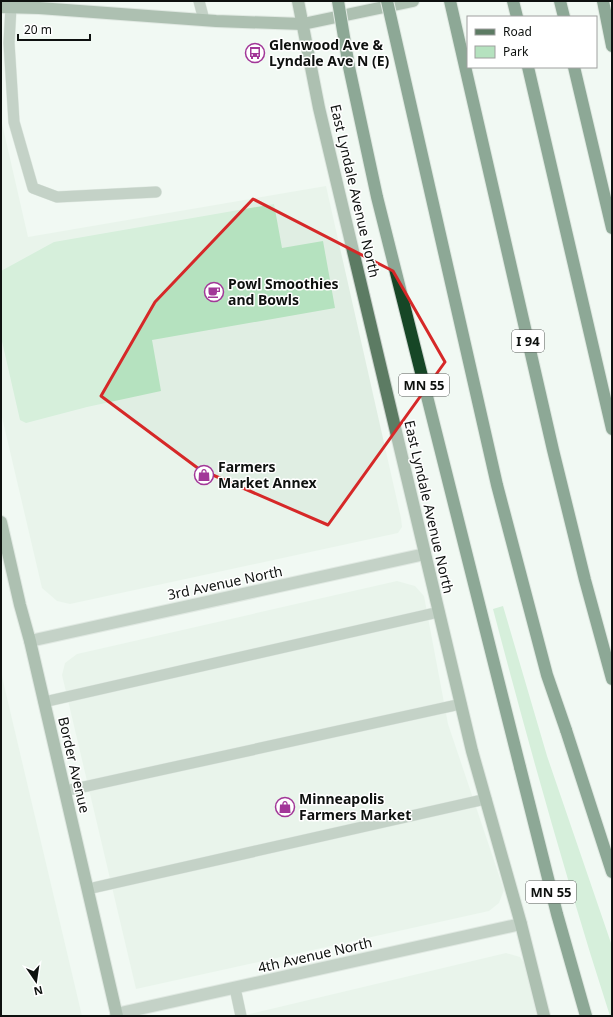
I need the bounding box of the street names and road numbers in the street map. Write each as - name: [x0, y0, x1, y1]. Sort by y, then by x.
- street label: East Lyndale Avenue North: [326, 102, 385, 279]
- road number: I 94: [512, 330, 544, 352]
- road number: MN 55: [399, 374, 449, 396]
- street label: East Lyndale Avenue North: [400, 418, 459, 595]
- street label: 3rd Avenue North: [166, 561, 284, 604]
- street label: Border Avenue: [54, 715, 95, 815]
- road number: MN 55: [526, 881, 576, 903]
- street label: 4th Avenue North: [256, 932, 374, 977]

